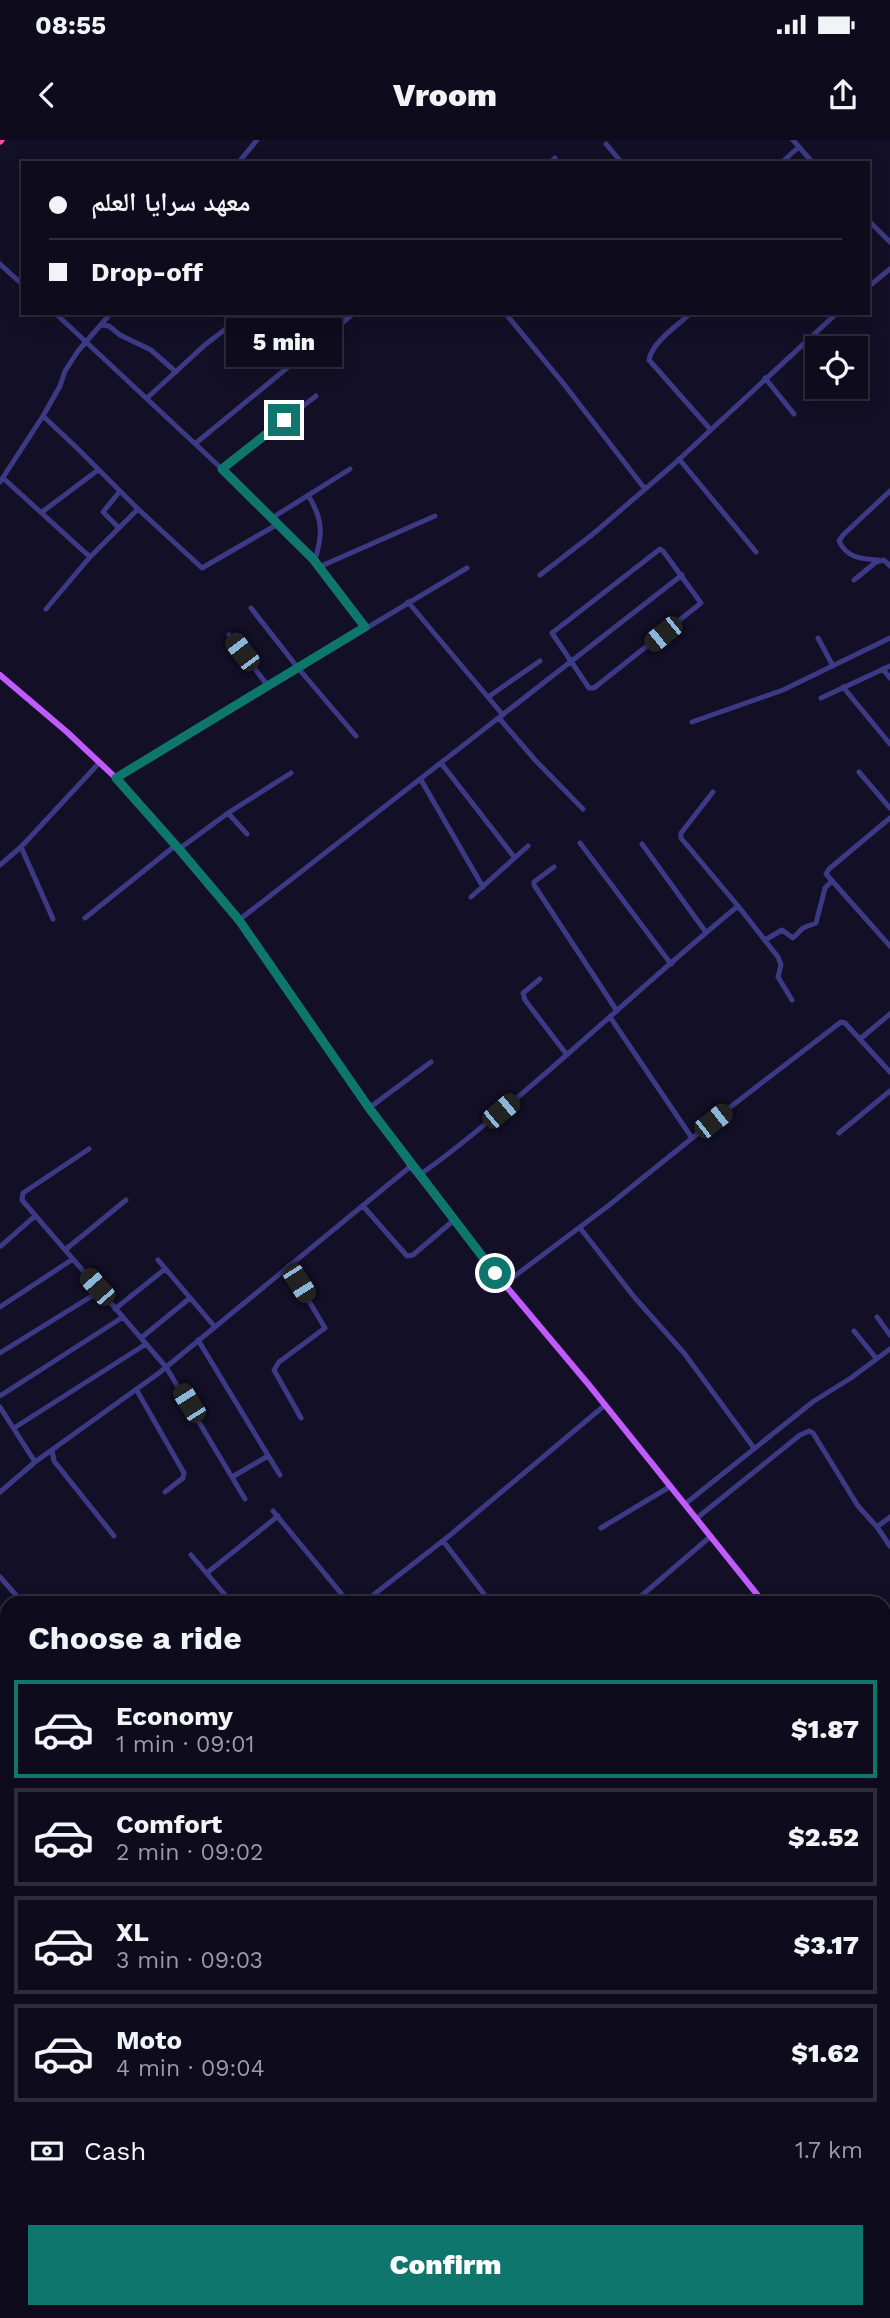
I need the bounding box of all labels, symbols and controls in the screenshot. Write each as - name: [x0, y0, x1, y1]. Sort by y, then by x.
- text: 08:55: [35, 10, 106, 40]
- icon: back: [28, 76, 66, 114]
- text: Vroom: [393, 76, 497, 114]
- icon: share: [824, 76, 862, 114]
- text: معهد سرايا العلم: [91, 187, 250, 217]
- text: Drop-off: [91, 257, 203, 287]
- callout: 5 min: [226, 318, 342, 368]
- text: 5 min: [253, 329, 315, 356]
- map controls: [805, 336, 868, 399]
- button: locate: [805, 336, 868, 399]
- route end: [268, 404, 300, 436]
- car: [641, 613, 686, 655]
- car: [221, 629, 264, 675]
- car: [479, 1089, 524, 1133]
- car: [690, 1100, 737, 1142]
- route start: [479, 1257, 511, 1289]
- car: [279, 1260, 320, 1306]
- car: [76, 1264, 119, 1310]
- car: [169, 1380, 210, 1426]
- text: Choose a ride: [28, 1619, 242, 1657]
- icon: car: [32, 1698, 95, 1761]
- text: Economy: [116, 1701, 233, 1731]
- text: $1.87: [791, 1714, 859, 1744]
- text: 1 min · 09:01: [116, 1731, 255, 1758]
- icon: car: [32, 1806, 95, 1869]
- text: Comfort: [116, 1809, 222, 1839]
- text: $2.52: [788, 1822, 859, 1852]
- text: 2 min · 09:02: [116, 1839, 263, 1866]
- icon: car: [32, 1914, 95, 1977]
- text: XL: [116, 1917, 149, 1947]
- text: $3.17: [794, 1930, 859, 1960]
- text: 3 min · 09:03: [116, 1947, 263, 1974]
- icon: car: [32, 2022, 95, 2085]
- text: Moto: [116, 2025, 182, 2055]
- text: $1.62: [791, 2038, 859, 2068]
- text: 4 min · 09:04: [116, 2055, 265, 2082]
- icon: cash: [28, 2132, 66, 2170]
- text: Cash: [84, 2136, 146, 2166]
- text: 1.7 km: [795, 2137, 863, 2164]
- button: Confirm: [28, 2225, 863, 2305]

